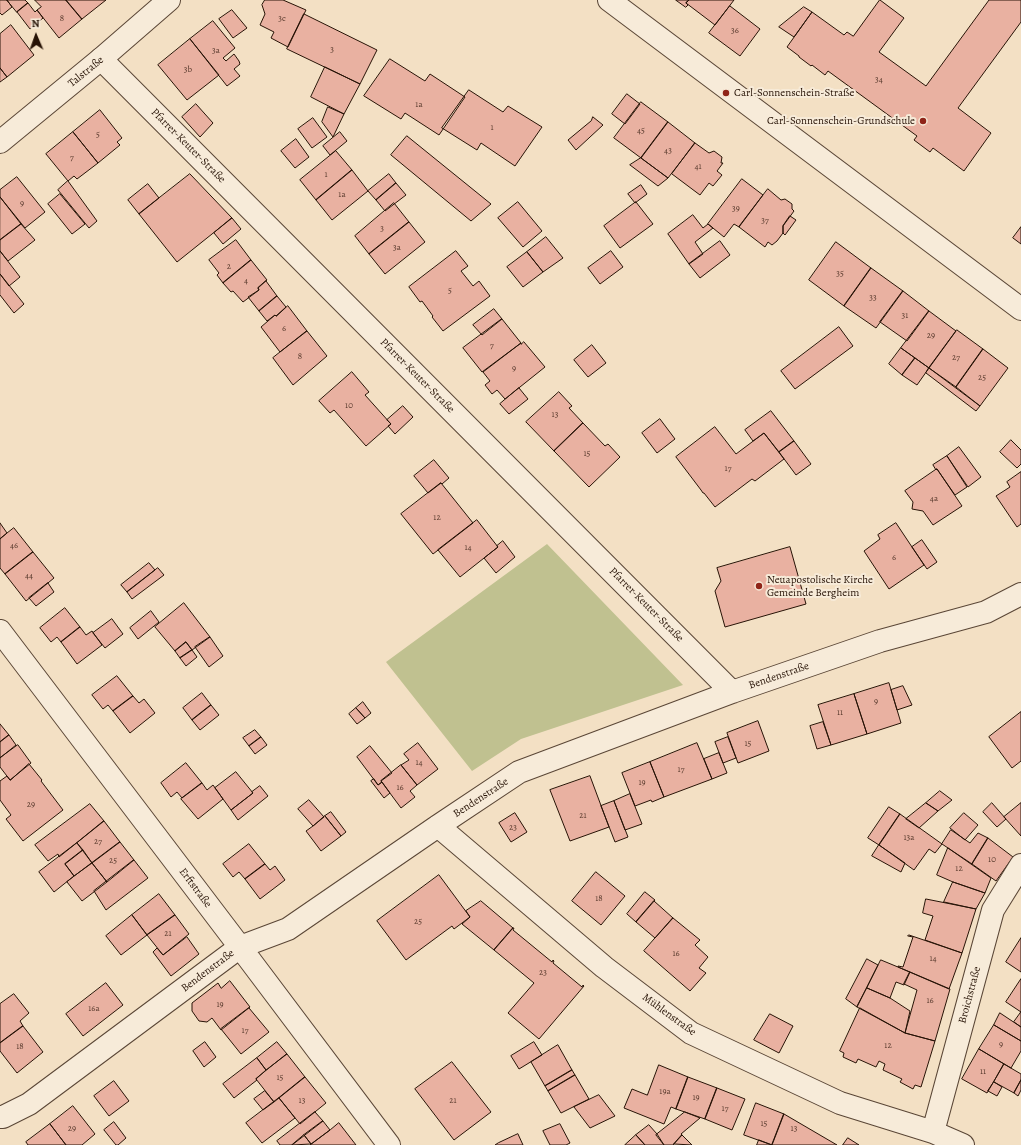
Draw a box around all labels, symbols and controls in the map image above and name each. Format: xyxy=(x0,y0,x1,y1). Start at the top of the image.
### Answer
house number: 8 xyxy=(60,14,64,24)
house number: 3c xyxy=(278,14,286,24)
north arrow xyxy=(16,16,56,56)
text: N xyxy=(31,16,40,31)
house number: 36 xyxy=(731,26,739,36)
house number: 3 xyxy=(330,45,334,55)
house number: 3a xyxy=(212,46,220,56)
street label: Talstraße xyxy=(66,54,106,90)
house number: 3b xyxy=(184,65,192,75)
house number: 34 xyxy=(875,75,883,85)
place label: Carl-Sonnenschein-Straße xyxy=(734,86,855,100)
marker: Carl-Sonnenschein-Straße xyxy=(721,88,731,98)
house number: 1a xyxy=(415,100,423,110)
street label: Pfarrer-Keuter-Straße xyxy=(148,106,228,186)
place label: Carl-Sonnenschein-Grundschule xyxy=(767,114,915,128)
marker: Carl-Sonnenschein-Grundschule xyxy=(918,116,928,126)
house number: 1 xyxy=(490,123,494,133)
house number: 45 xyxy=(637,126,645,136)
house number: 5 xyxy=(96,130,100,140)
house number: 43 xyxy=(664,146,672,156)
house number: 7 xyxy=(70,153,74,163)
house number: 41 xyxy=(694,162,702,172)
house number: 1 xyxy=(324,170,328,180)
house number: 1a xyxy=(338,190,346,200)
house number: 9 xyxy=(20,199,24,209)
house number: 39 xyxy=(732,204,740,214)
house number: 37 xyxy=(761,216,769,226)
house number: 3 xyxy=(380,224,384,234)
house number: 3a xyxy=(393,243,401,253)
house number: 2 xyxy=(227,262,231,272)
house number: 35 xyxy=(836,269,844,279)
house number: 4 xyxy=(244,276,248,286)
house number: 5 xyxy=(448,286,452,296)
house number: 33 xyxy=(869,293,877,303)
house number: 31 xyxy=(902,311,908,321)
house number: 6 xyxy=(282,324,286,334)
house number: 29 xyxy=(927,331,935,341)
street label: Pfarrer-Keuter-Straße xyxy=(377,336,457,416)
house number: 7 xyxy=(490,341,494,351)
house number: 8 xyxy=(298,352,302,362)
house number: 27 xyxy=(952,353,960,363)
house number: 9 xyxy=(512,364,516,374)
house number: 25 xyxy=(978,373,986,383)
house number: 10 xyxy=(345,401,353,411)
house number: 13 xyxy=(552,410,558,420)
house number: 15 xyxy=(584,449,590,459)
house number: 17 xyxy=(725,464,731,474)
house number: 4a xyxy=(930,494,938,504)
house number: 12 xyxy=(433,513,441,523)
house number: 46 xyxy=(10,541,18,551)
house number: 14 xyxy=(464,543,472,553)
house number: 6 xyxy=(892,553,896,563)
street label: Pfarrer-Keuter-Straße xyxy=(606,565,686,645)
house number: 44 xyxy=(25,571,33,581)
place label: Neuapostolische Kirche Gemeinde Bergheim xyxy=(767,573,873,599)
marker: Neuapostolische Kirche Gemeinde Bergheim xyxy=(754,581,764,591)
street label: Bendenstraße xyxy=(747,660,811,692)
house number: 9 xyxy=(874,697,878,707)
house number: 11 xyxy=(837,708,843,718)
house number: 15 xyxy=(745,739,751,749)
house number: 14 xyxy=(415,758,423,768)
house number: 17 xyxy=(678,765,684,775)
street label: Bendenstraße xyxy=(451,775,511,821)
house number: 19 xyxy=(638,778,646,788)
house number: 16 xyxy=(396,783,404,793)
house number: 29 xyxy=(27,800,35,810)
house number: 21 xyxy=(579,811,587,821)
house number: 23 xyxy=(509,823,517,833)
house number: 13a xyxy=(903,833,915,843)
house number: 27 xyxy=(94,837,102,847)
house number: 10 xyxy=(988,855,996,865)
house number: 25 xyxy=(109,856,117,866)
house number: 12 xyxy=(955,864,963,874)
street label: Erftstraße xyxy=(176,866,214,910)
house number: 18 xyxy=(595,894,603,904)
house number: 25 xyxy=(414,917,422,927)
house number: 21 xyxy=(164,929,172,939)
street label: Bendenstraße xyxy=(179,947,237,995)
house number: 16 xyxy=(672,949,680,959)
house number: 14 xyxy=(929,954,937,964)
street label: Broichstraße xyxy=(956,965,984,1025)
house number: 23 xyxy=(539,968,547,978)
street label: Mühlenstraße xyxy=(640,991,698,1039)
house number: 16 xyxy=(926,996,934,1006)
house number: 19 xyxy=(216,1000,224,1010)
house number: 16a xyxy=(88,1004,100,1014)
house number: 17 xyxy=(242,1026,248,1036)
house number: 9 xyxy=(999,1040,1003,1050)
house number: 12 xyxy=(884,1041,892,1051)
house number: 18 xyxy=(16,1042,24,1052)
house number: 11 xyxy=(980,1067,986,1077)
house number: 15 xyxy=(277,1073,283,1083)
house number: 19a xyxy=(659,1087,671,1097)
house number: 19 xyxy=(692,1093,700,1103)
house number: 13 xyxy=(299,1096,305,1106)
house number: 21 xyxy=(449,1096,457,1106)
house number: 17 xyxy=(722,1104,728,1114)
house number: 15 xyxy=(761,1119,767,1129)
house number: 29 xyxy=(68,1124,76,1134)
house number: 13 xyxy=(791,1124,797,1134)

